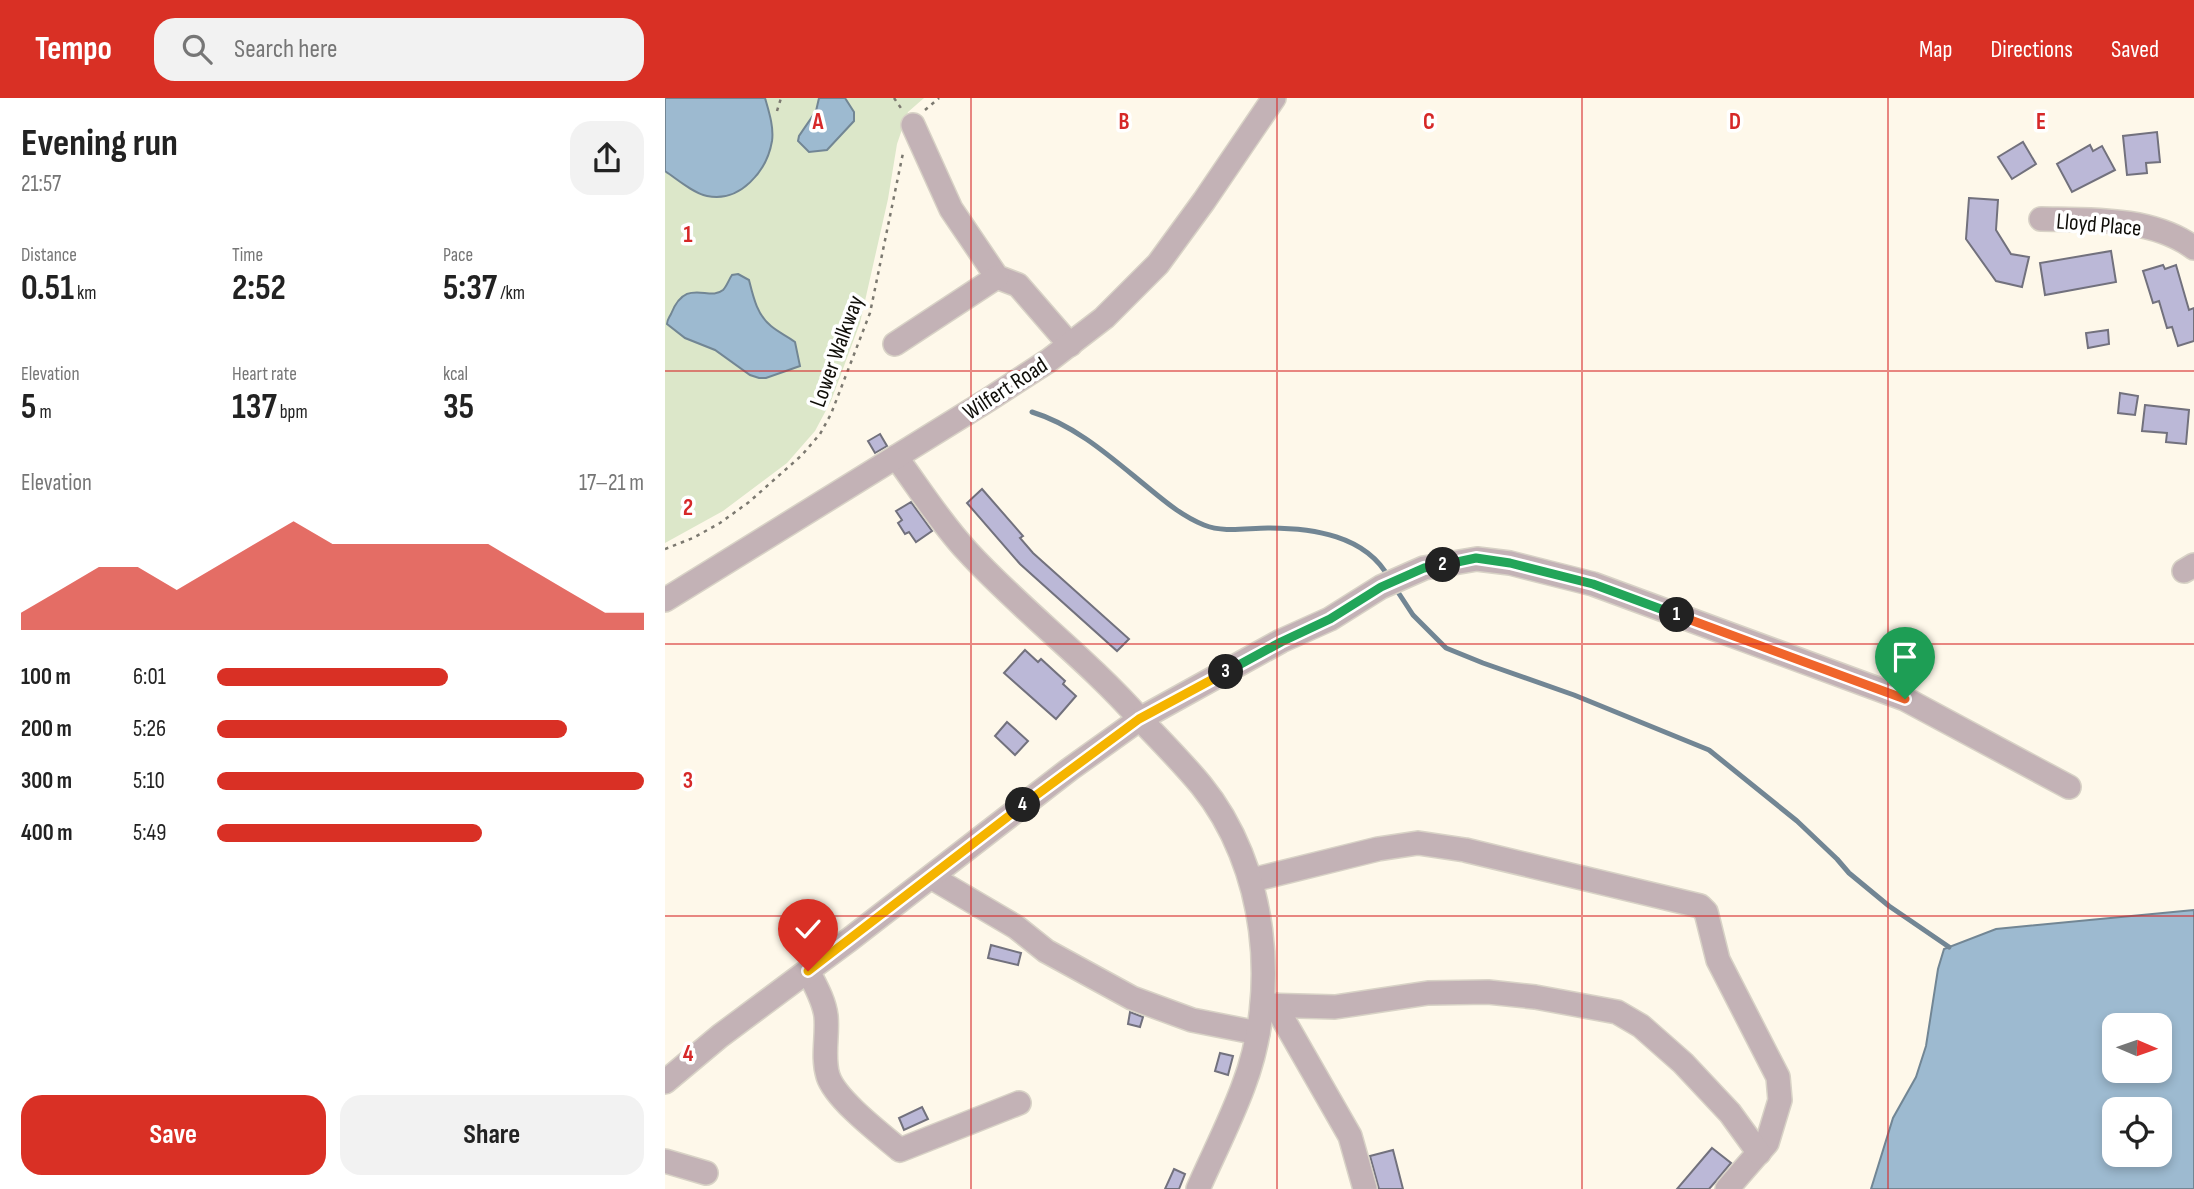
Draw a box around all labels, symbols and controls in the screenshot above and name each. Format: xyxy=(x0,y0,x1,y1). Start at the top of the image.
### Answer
search box xyxy=(154,18,644,81)
text: Tempo xyxy=(35,29,112,69)
icon: search xyxy=(178,30,216,68)
text: Search here xyxy=(234,34,337,65)
text: Map xyxy=(1919,35,1952,64)
text: Directions xyxy=(1990,35,2073,64)
text: Saved xyxy=(2111,35,2159,64)
text: A xyxy=(812,108,825,136)
text: B xyxy=(1119,108,1130,136)
text: C xyxy=(1423,108,1435,136)
text: D xyxy=(1729,108,1741,136)
text: E xyxy=(2036,108,2046,136)
text: Evening run xyxy=(21,121,178,166)
button: share xyxy=(570,121,644,195)
text: 21:57 xyxy=(21,170,61,198)
street label: Lloyd Place xyxy=(2055,207,2143,243)
text: 1 xyxy=(683,221,693,249)
text: Distance xyxy=(21,244,77,267)
text: Time xyxy=(232,244,263,267)
text: Pace xyxy=(443,244,473,267)
text: 0.51 xyxy=(21,267,74,310)
text: 2:52 xyxy=(232,267,286,310)
text: 5:37 xyxy=(443,267,497,310)
text: km xyxy=(74,282,96,305)
text: /km xyxy=(497,282,525,305)
street label: Lower Walkway xyxy=(804,292,870,411)
street label: Wilfert Road xyxy=(958,351,1053,426)
text: Elevation xyxy=(21,363,80,386)
text: Heart rate xyxy=(232,363,297,386)
text: kcal xyxy=(443,363,468,386)
text: 5 xyxy=(21,386,36,429)
text: 137 xyxy=(232,386,277,429)
text: 35 xyxy=(443,386,474,429)
text: m xyxy=(36,401,52,424)
text: bpm xyxy=(277,401,308,424)
text: Elevation xyxy=(21,469,92,497)
text: 17–21 m xyxy=(579,469,644,497)
text: 2 xyxy=(683,494,693,522)
pin: 2 xyxy=(1425,547,1461,582)
text: 2 xyxy=(1438,553,1447,576)
pin: 1 xyxy=(1660,598,1695,632)
text: 1 xyxy=(1673,603,1680,626)
pin xyxy=(1875,627,1935,699)
icon: arrive xyxy=(1886,638,1924,676)
pin: 3 xyxy=(1209,654,1243,690)
text: 3 xyxy=(1221,660,1230,683)
text: 100 m xyxy=(21,663,71,691)
text: 6:01 xyxy=(133,663,166,691)
text: 200 m xyxy=(21,715,72,743)
text: 5:26 xyxy=(133,715,166,743)
text: 300 m xyxy=(21,767,72,795)
text: 5:10 xyxy=(133,767,165,795)
text: 3 xyxy=(683,767,693,795)
pin: 4 xyxy=(1005,788,1041,822)
text: 4 xyxy=(1018,793,1027,816)
text: 400 m xyxy=(21,819,72,847)
text: 5:49 xyxy=(133,819,166,847)
pin xyxy=(778,899,838,971)
icon: check xyxy=(789,910,827,948)
north arrow xyxy=(2102,1013,2172,1083)
map controls xyxy=(2102,1013,2172,1167)
text: 4 xyxy=(683,1040,694,1068)
button: Save xyxy=(21,1095,326,1175)
button: Share xyxy=(340,1095,644,1175)
button: locate xyxy=(2102,1097,2172,1167)

